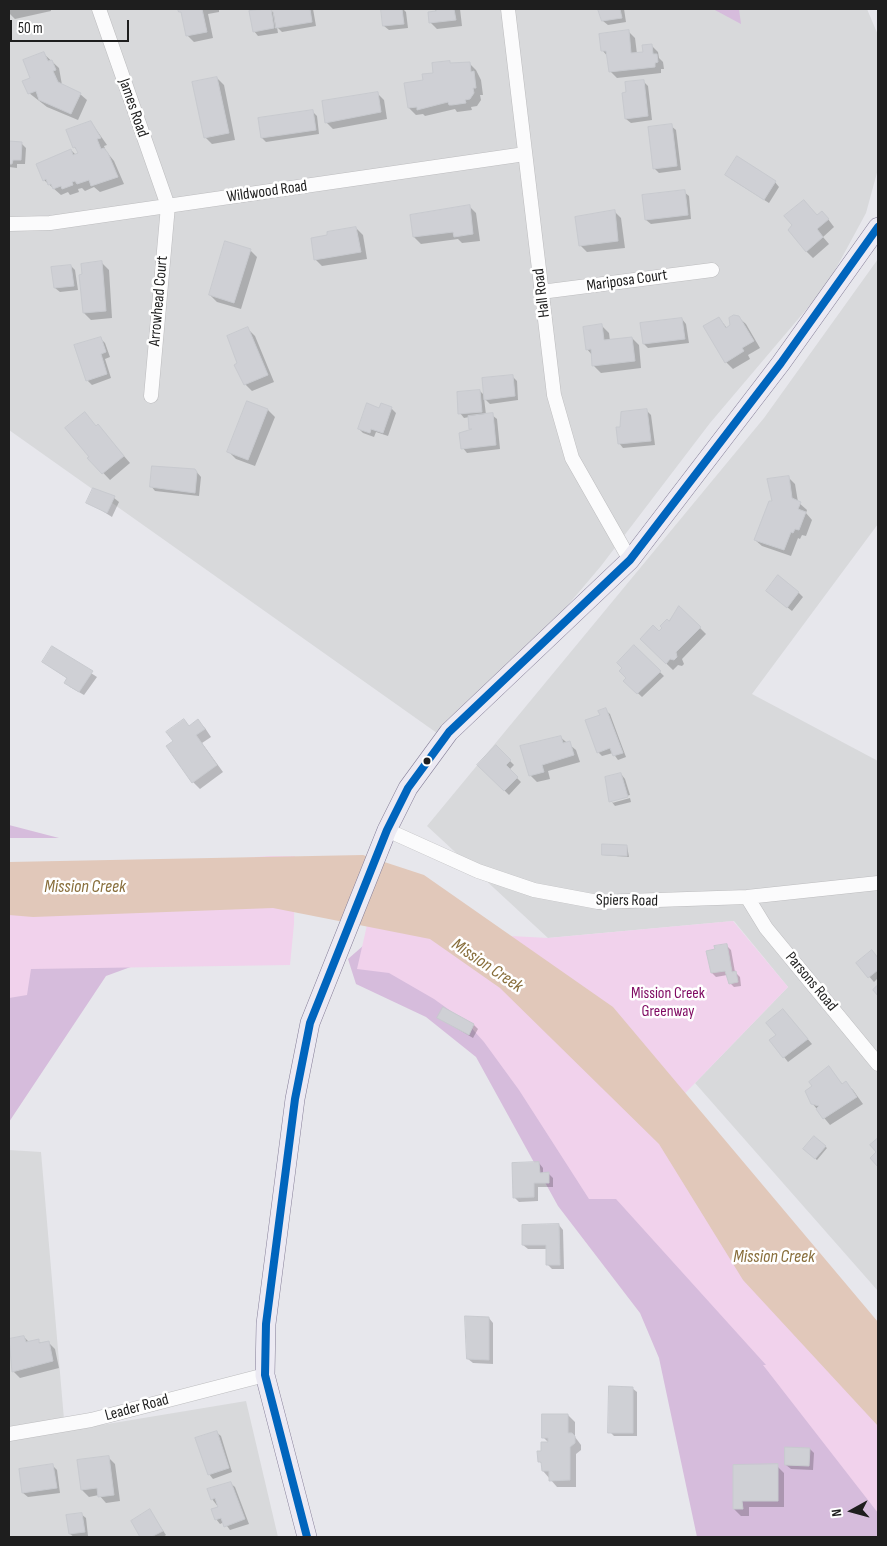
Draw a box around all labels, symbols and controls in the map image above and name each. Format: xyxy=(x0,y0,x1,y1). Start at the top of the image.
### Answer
scale bar xyxy=(12,10,131,42)
text: 50 m xyxy=(18,19,43,38)
street label: James Road xyxy=(114,76,152,140)
street label: Wildwood Road xyxy=(226,177,308,207)
street label: Arrowhead Court xyxy=(145,255,173,347)
street label: Mariposa Court xyxy=(585,266,669,296)
street label: Hall Road xyxy=(529,267,555,319)
unlabelled marker xyxy=(422,756,432,766)
water label: Mission Creek xyxy=(44,876,126,898)
street label: Spiers Road xyxy=(596,891,658,911)
water label: Mission Creek xyxy=(447,934,527,998)
street label: Parsons Road xyxy=(781,949,841,1015)
park label: Mission Creek Greenway xyxy=(631,984,705,1022)
water label: Mission Creek xyxy=(733,1246,815,1268)
street label: Leader Road xyxy=(103,1390,171,1426)
north arrow xyxy=(827,1486,877,1536)
text: N xyxy=(828,1508,846,1518)

